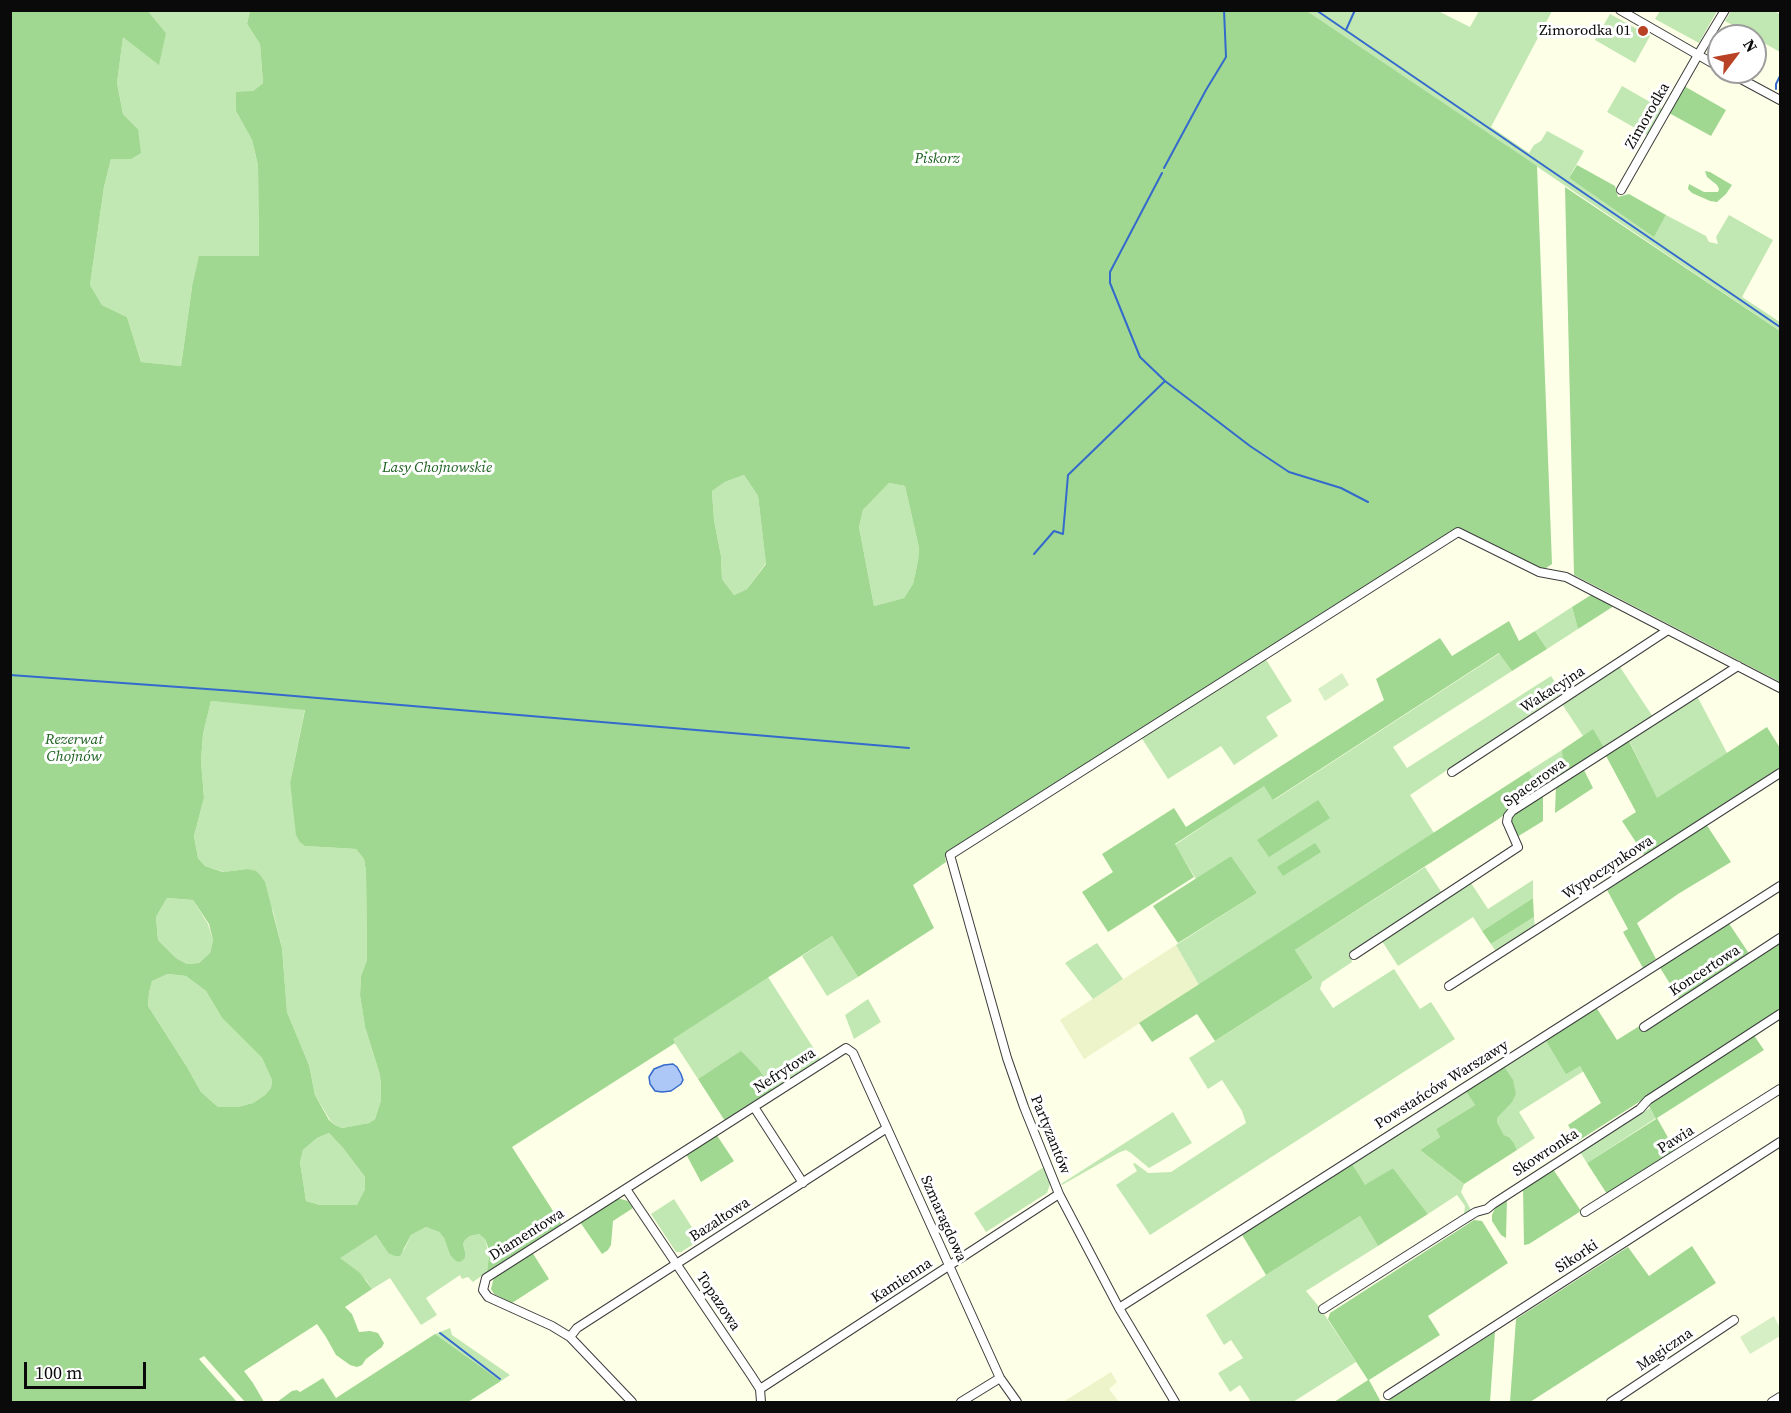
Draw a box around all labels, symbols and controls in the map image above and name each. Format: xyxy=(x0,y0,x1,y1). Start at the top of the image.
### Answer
place label: Zimorodka 01 xyxy=(1539,22,1631,40)
marker: Zimorodka 01 xyxy=(1636,24,1650,38)
north arrow xyxy=(1707,24,1767,84)
text: N xyxy=(1738,35,1763,56)
street label: Zimorodka xyxy=(1622,80,1674,152)
park label: Piskorz xyxy=(914,150,960,168)
park label: Lasy Chojnowskie xyxy=(382,459,492,477)
street label: Wakacyjna xyxy=(1518,663,1588,717)
park label: Rezerwat Chojnów xyxy=(45,731,103,766)
street label: Spacerowa xyxy=(1500,755,1570,811)
street label: Wypoczynkowa xyxy=(1559,832,1657,904)
street label: Koncertowa xyxy=(1666,942,1744,1000)
street label: Powstańców Warszawy xyxy=(1372,1037,1512,1133)
street label: Nefrytowa xyxy=(751,1044,819,1098)
street label: Partyzantów xyxy=(1026,1093,1074,1177)
street label: Pawia xyxy=(1654,1122,1698,1158)
street label: Skowronka xyxy=(1510,1125,1582,1181)
street label: Szmaragdowa xyxy=(916,1173,970,1265)
street label: Bazaltowa xyxy=(687,1194,753,1246)
street label: Diamentowa xyxy=(486,1205,568,1265)
street label: Sikorki xyxy=(1552,1237,1602,1277)
street label: Kamienna xyxy=(868,1255,936,1307)
street label: Topazowa xyxy=(692,1269,744,1335)
street label: Magiczna xyxy=(1634,1325,1696,1375)
scale bar xyxy=(27,1350,148,1388)
text: 100 m xyxy=(35,1360,82,1385)

